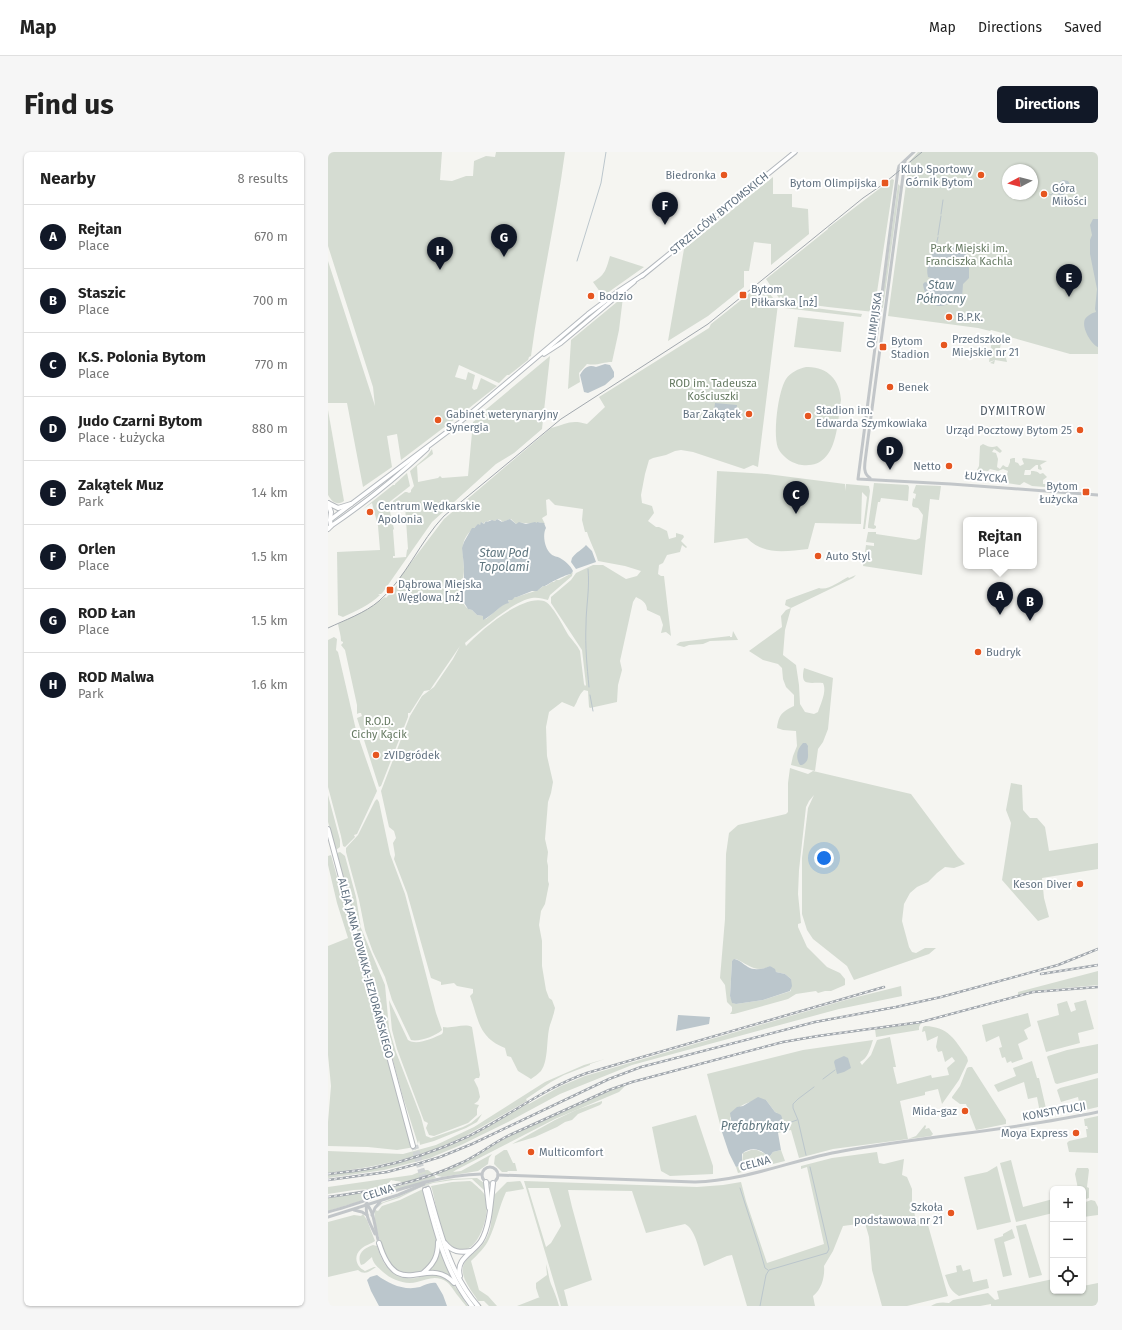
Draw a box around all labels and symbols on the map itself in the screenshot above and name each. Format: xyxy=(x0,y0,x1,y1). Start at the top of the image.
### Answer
place label: Klub Sportowy Górnik Bytom xyxy=(901,163,974,189)
north arrow xyxy=(1002,164,1038,200)
place label: Biedronka xyxy=(665,169,716,182)
street label: STRZELCÓW BYTOMSKICH xyxy=(667,169,771,257)
marker: Biedronka xyxy=(719,170,729,180)
marker: Klub Sportowy Górnik Bytom xyxy=(976,170,986,180)
place label: Bytom Olimpijska xyxy=(790,177,877,190)
marker: Bytom Olimpijska xyxy=(880,178,890,188)
place label: Góra Miłości xyxy=(1052,182,1087,208)
marker: Góra Miłości xyxy=(1039,189,1049,199)
pin: F xyxy=(652,192,678,225)
pin: G xyxy=(491,224,517,257)
pin: H xyxy=(427,237,453,270)
park label: Park Miejski im. Franciszka Kachla xyxy=(925,242,1013,268)
pin: E xyxy=(1056,264,1082,297)
water label: Staw Północny xyxy=(916,278,967,306)
place label: Bytom Piłkarska [nż] xyxy=(751,283,817,309)
place label: Bodzio xyxy=(599,290,633,303)
marker: Bytom Piłkarska [nż] xyxy=(738,290,748,300)
street label: OLIMPIJSKA xyxy=(864,290,885,349)
marker: Bodzio xyxy=(586,291,596,301)
place label: B.P.K. xyxy=(957,311,984,324)
marker: B.P.K. xyxy=(944,312,954,322)
place label: Przedszkole Miejskie nr 21 xyxy=(952,333,1019,359)
place label: Bytom Stadion xyxy=(891,335,929,361)
marker: Przedszkole Miejskie nr 21 xyxy=(939,340,949,350)
marker: Bytom Stadion xyxy=(878,342,888,352)
park label: ROD im. Tadeusza Kościuszki xyxy=(669,377,757,403)
place label: Benek xyxy=(898,381,929,394)
marker: Benek xyxy=(885,382,895,392)
place label: Stadion im. Edwarda Szymkowiaka xyxy=(816,404,927,430)
district label: DYMITROW xyxy=(980,404,1046,418)
place label: Gabinet weterynaryjny Synergia xyxy=(446,408,559,434)
place label: Bar Zakątek xyxy=(683,408,741,421)
marker: Bar Zakątek xyxy=(744,409,754,419)
marker: Stadion im. Edwarda Szymkowiaka xyxy=(803,411,813,421)
marker: Gabinet weterynaryjny Synergia xyxy=(433,415,443,425)
place label: Urząd Pocztowy Bytom 25 xyxy=(946,424,1072,437)
marker: Urząd Pocztowy Bytom 25 xyxy=(1075,425,1085,435)
pin: D xyxy=(877,437,903,470)
place label: Netto xyxy=(913,460,941,473)
marker: Netto xyxy=(944,461,954,471)
street label: ŁUŻYCKA xyxy=(964,468,1009,486)
place label: Bytom Łużycka xyxy=(1039,480,1078,506)
pin: C xyxy=(783,481,809,514)
marker: Bytom Łużycka xyxy=(1081,487,1091,497)
place label: Centrum Wędkarskie Apolonia xyxy=(378,500,480,526)
marker: Centrum Wędkarskie Apolonia xyxy=(365,507,375,517)
water label: Staw Pod Topolami xyxy=(478,546,530,574)
place label: Auto Styl xyxy=(826,550,870,563)
marker: Auto Styl xyxy=(813,551,823,561)
place label: Dąbrowa Miejska Węglowa [nż] xyxy=(398,578,482,604)
pin: A xyxy=(987,582,1013,615)
marker: Dąbrowa Miejska Węglowa [nż] xyxy=(385,585,395,595)
pin: B xyxy=(1017,588,1043,621)
place label: Budryk xyxy=(986,646,1021,659)
marker: Budryk xyxy=(973,647,983,657)
park label: R.O.D. Cichy Kącik xyxy=(351,715,407,741)
place label: zVIDgródek xyxy=(384,749,440,762)
marker: zVIDgródek xyxy=(371,750,381,760)
your location xyxy=(814,848,834,868)
street label: ALEJA JANA NOWAKA-JEZIORAŃSKIEGO xyxy=(335,876,397,1060)
place label: Keson Diver xyxy=(1013,878,1073,891)
marker: Keson Diver xyxy=(1075,879,1085,889)
street label: KONSTYTUCJI xyxy=(1021,1099,1087,1124)
place label: Mida-gaz xyxy=(912,1105,957,1118)
marker: Mida-gaz xyxy=(960,1106,970,1116)
water label: Prefabrykaty xyxy=(721,1119,790,1133)
place label: Moya Express xyxy=(1001,1127,1068,1140)
marker: Moya Express xyxy=(1071,1128,1081,1138)
place label: Multicomfort xyxy=(539,1146,603,1159)
marker: Multicomfort xyxy=(526,1147,536,1157)
street label: CELNA xyxy=(738,1153,773,1174)
street label: CELNA xyxy=(361,1181,396,1204)
place label: Szkoła podstawowa nr 21 xyxy=(854,1201,943,1227)
marker: Szkoła podstawowa nr 21 xyxy=(946,1208,956,1218)

